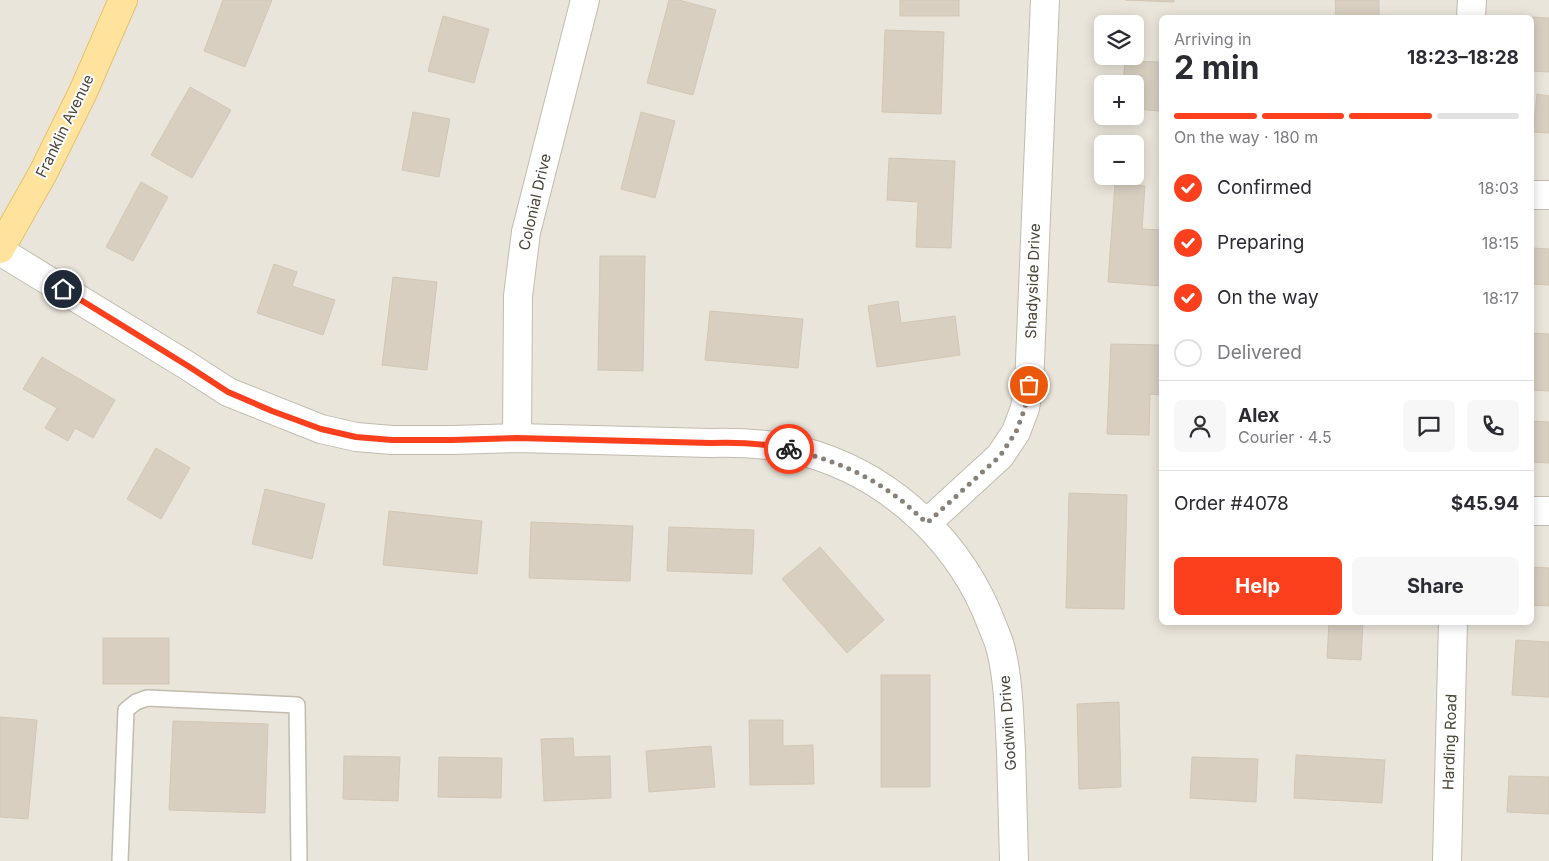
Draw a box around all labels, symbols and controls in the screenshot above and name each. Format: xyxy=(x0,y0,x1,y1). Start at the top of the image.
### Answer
map controls xyxy=(1094,15,1144,185)
button: layers xyxy=(1094,15,1144,65)
text: Arriving in xyxy=(1174,29,1251,49)
text: 18:23–18:28 xyxy=(1407,46,1519,69)
text: 2 min xyxy=(1174,48,1260,87)
street label: Franklin Avenue xyxy=(31,71,98,181)
button: + xyxy=(1094,75,1144,125)
text: On the way · 180 m xyxy=(1174,127,1318,147)
button: − xyxy=(1094,135,1144,185)
street label: Colonial Drive xyxy=(514,152,555,252)
icon: check xyxy=(1174,174,1202,202)
text: Confirmed xyxy=(1217,176,1312,199)
text: 18:03 xyxy=(1478,178,1519,198)
street label: Shadyside Drive xyxy=(1021,223,1044,339)
icon: check xyxy=(1174,229,1202,257)
text: Preparing xyxy=(1217,231,1304,254)
text: 18:15 xyxy=(1482,233,1519,253)
pin xyxy=(42,268,84,310)
icon: home xyxy=(49,275,77,303)
icon: check xyxy=(1174,284,1202,312)
text: On the way xyxy=(1217,286,1319,309)
text: 18:17 xyxy=(1482,288,1519,308)
text: Delivered xyxy=(1217,341,1302,364)
pin xyxy=(1008,364,1050,406)
icon: bag xyxy=(1015,371,1043,399)
button: person xyxy=(1174,400,1226,452)
button: chat xyxy=(1403,400,1455,452)
button: phone xyxy=(1467,400,1519,452)
text: Alex xyxy=(1238,404,1279,427)
courier xyxy=(764,424,814,474)
text: Courier · 4.5 xyxy=(1238,427,1332,447)
icon: bike xyxy=(775,435,803,463)
text: Order #4078 xyxy=(1174,492,1289,515)
text: $45.94 xyxy=(1451,492,1519,515)
button: Help xyxy=(1174,557,1342,615)
button: Share xyxy=(1352,557,1519,615)
street label: Godwin Drive xyxy=(995,675,1020,771)
street label: Harding Road xyxy=(1438,694,1461,790)

